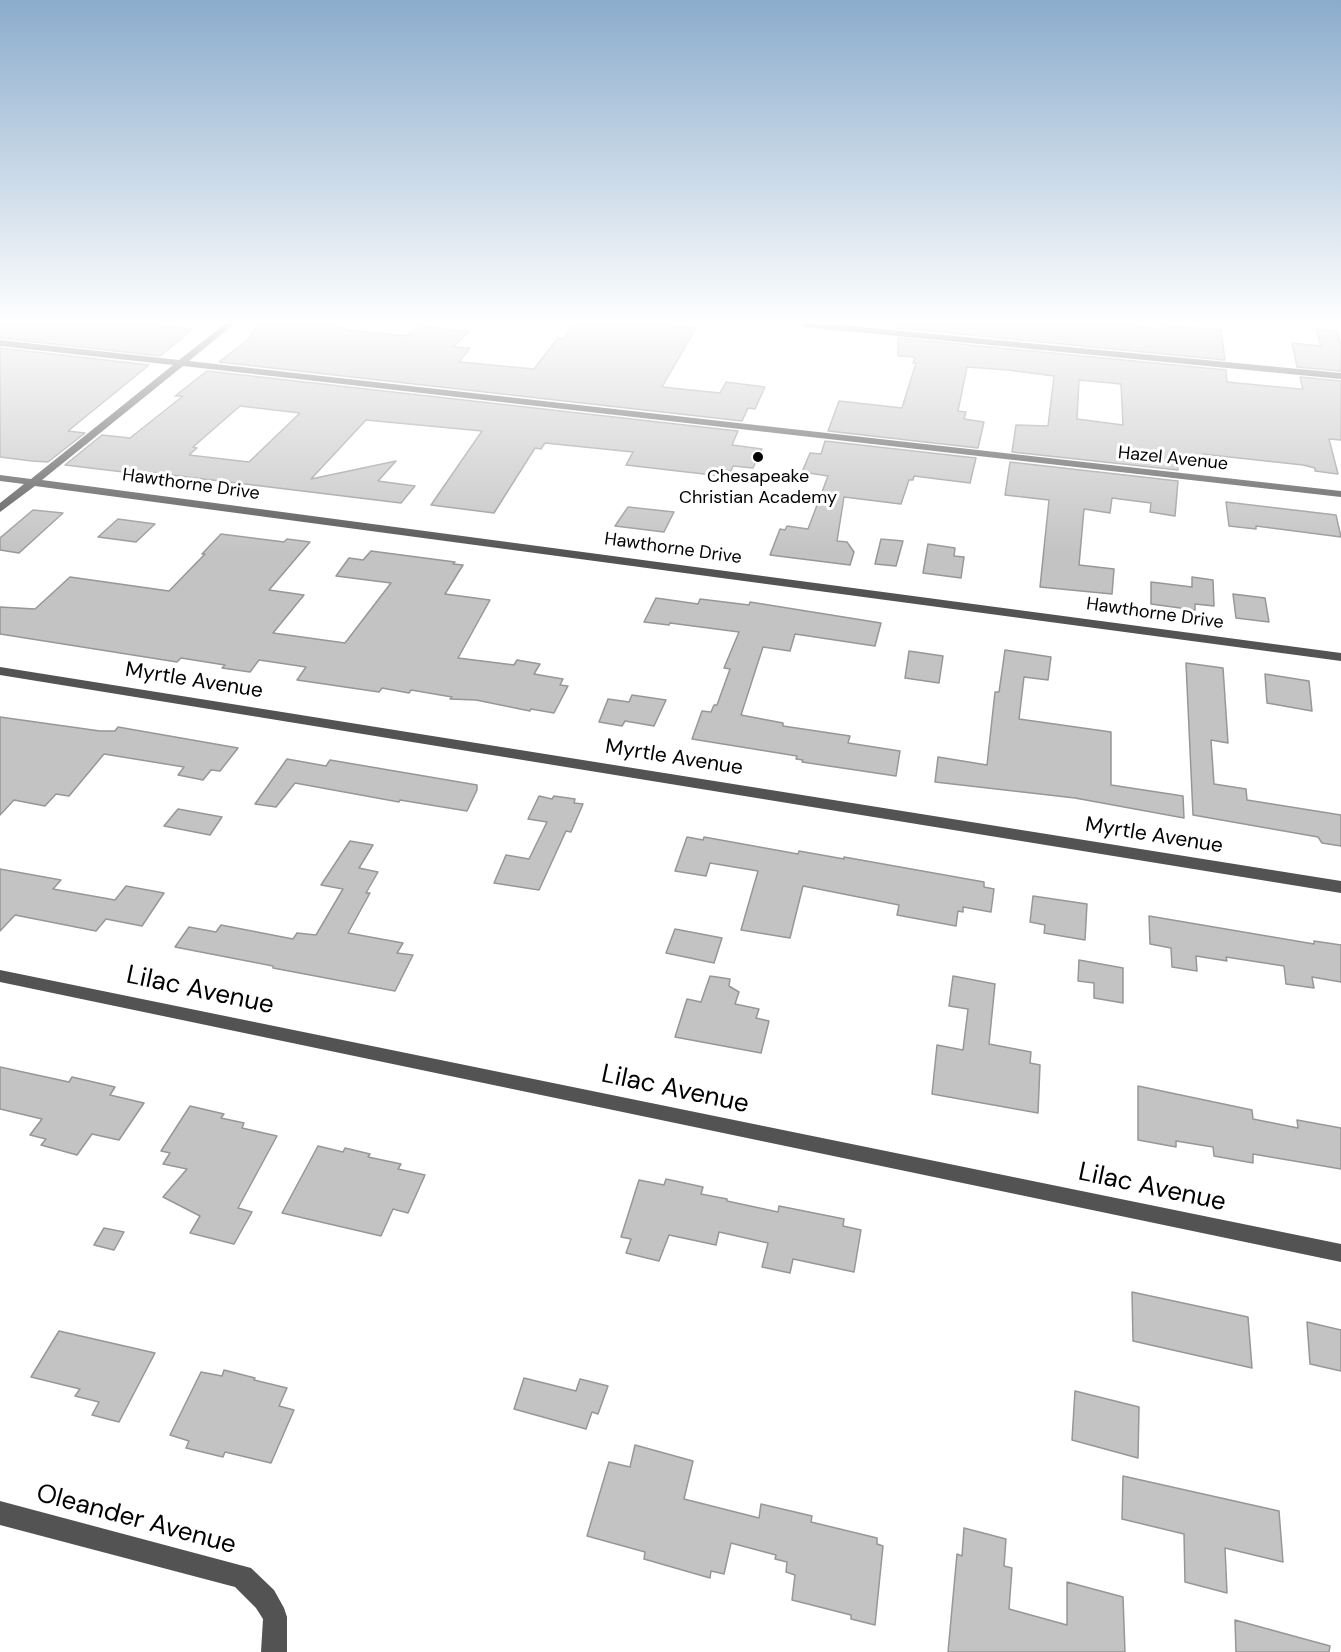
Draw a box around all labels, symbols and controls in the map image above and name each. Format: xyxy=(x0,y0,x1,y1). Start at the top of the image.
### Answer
street label: Hazel Avenue xyxy=(1117,442,1229,476)
marker: Chesapeake Christian Academy xyxy=(751,450,765,464)
street label: Hawthorne Drive xyxy=(121,465,261,505)
place label: Chesapeake Christian Academy xyxy=(679,466,837,508)
street label: Hawthorne Drive xyxy=(603,529,743,569)
street label: Hawthorne Drive xyxy=(1085,594,1225,634)
street label: Myrtle Avenue xyxy=(123,658,265,704)
street label: Myrtle Avenue xyxy=(603,735,745,781)
street label: Myrtle Avenue xyxy=(1083,813,1225,859)
street label: Lilac Avenue xyxy=(123,960,277,1022)
street label: Lilac Avenue xyxy=(598,1059,752,1121)
street label: Lilac Avenue xyxy=(1075,1157,1229,1219)
street label: Oleander Avenue xyxy=(33,1478,239,1562)

